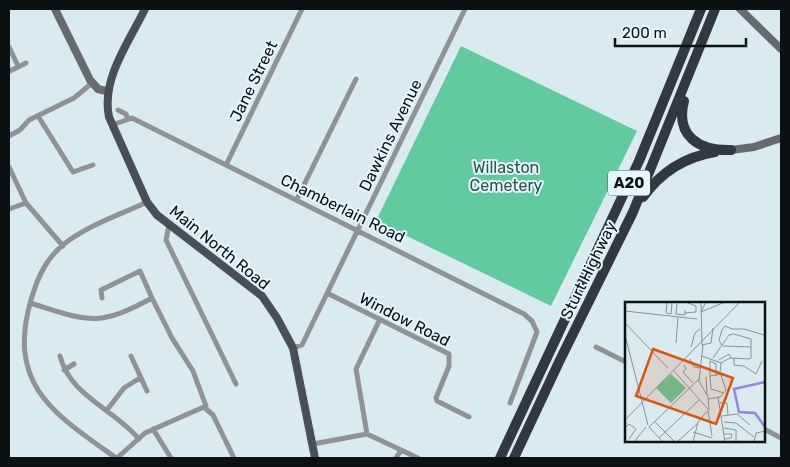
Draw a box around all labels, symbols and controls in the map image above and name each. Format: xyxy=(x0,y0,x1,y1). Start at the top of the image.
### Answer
scale bar xyxy=(615,15,746,47)
text: 200 m xyxy=(622,24,667,42)
street label: Jane Street xyxy=(226,38,281,125)
street label: Dawkins Avenue xyxy=(355,76,426,194)
park label: Willaston Cemetery xyxy=(470,158,543,195)
street label: Chamberlain Road xyxy=(277,170,408,247)
road number: A20 xyxy=(608,170,650,196)
street label: Main North Road xyxy=(166,201,274,294)
street label: Sturt Highway xyxy=(557,218,620,322)
street label: Window Road xyxy=(356,288,453,350)
inset map xyxy=(625,302,765,442)

